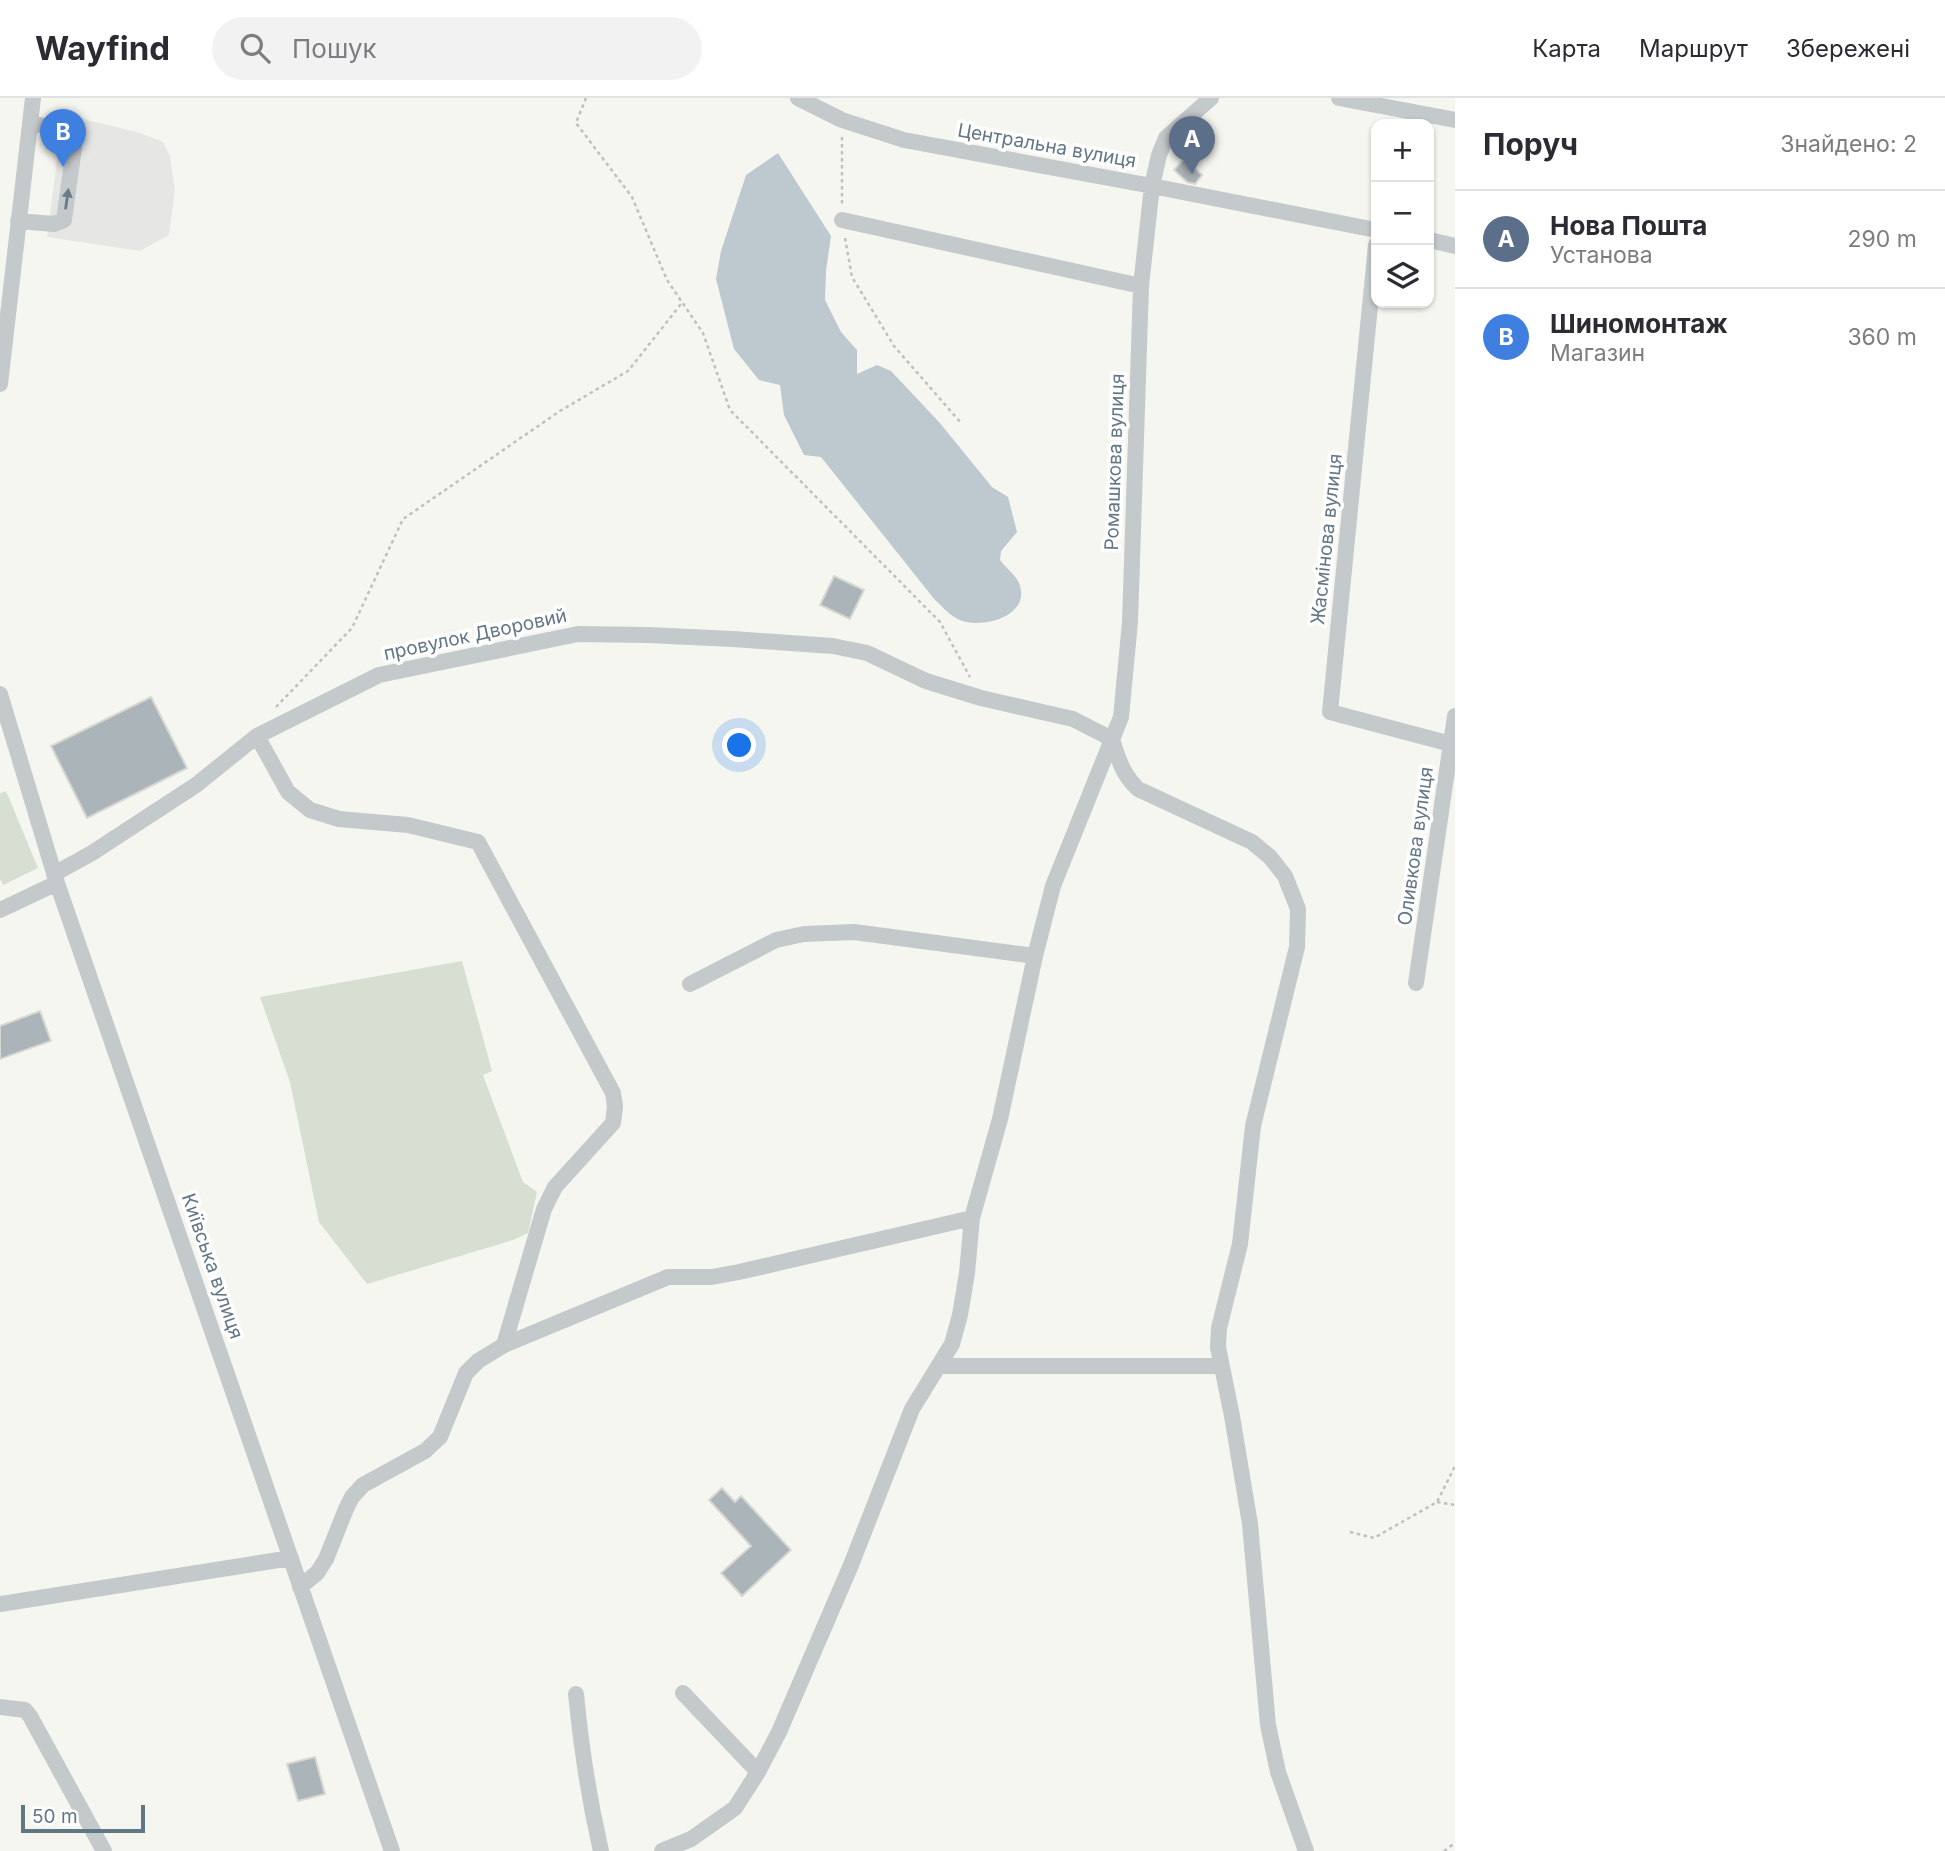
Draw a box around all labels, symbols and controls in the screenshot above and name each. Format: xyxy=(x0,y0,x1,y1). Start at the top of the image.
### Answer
search box xyxy=(212,17,702,80)
text: Wayfind xyxy=(35,28,170,68)
icon: search xyxy=(236,29,274,67)
text: Пошук xyxy=(292,33,377,64)
text: Карта xyxy=(1532,34,1601,63)
text: Маршрут xyxy=(1639,34,1748,63)
text: Збережені xyxy=(1786,34,1910,63)
pin: B xyxy=(40,109,86,167)
pin: A xyxy=(1169,116,1215,174)
street label: Центральна вулиця xyxy=(956,118,1138,173)
map controls xyxy=(1371,119,1434,308)
button: + xyxy=(1371,119,1434,182)
text: Поруч xyxy=(1483,126,1578,162)
text: Знайдено: 2 xyxy=(1780,130,1917,158)
button: − xyxy=(1371,182,1434,245)
one-way arrow xyxy=(62,188,73,210)
text: Нова Пошта xyxy=(1550,210,1707,241)
text: A xyxy=(1497,225,1515,253)
text: 290 m xyxy=(1848,225,1917,253)
text: Установа xyxy=(1550,241,1653,269)
button: layers xyxy=(1371,245,1434,308)
text: Шиномонтаж xyxy=(1550,308,1728,339)
text: B xyxy=(1498,323,1514,351)
text: 360 m xyxy=(1847,323,1917,351)
text: Магазин xyxy=(1550,339,1645,367)
street label: Ромашкова вулиця xyxy=(1100,373,1129,551)
street label: Жасмінова вулиця xyxy=(1306,452,1347,626)
street label: провулок Дворовий xyxy=(381,604,569,665)
your location xyxy=(722,728,756,762)
street label: Оливкова вулиця xyxy=(1393,765,1438,927)
street label: Київська вулиця xyxy=(177,1190,248,1342)
scale bar xyxy=(21,1802,145,1834)
text: 50 m xyxy=(32,1805,78,1828)

